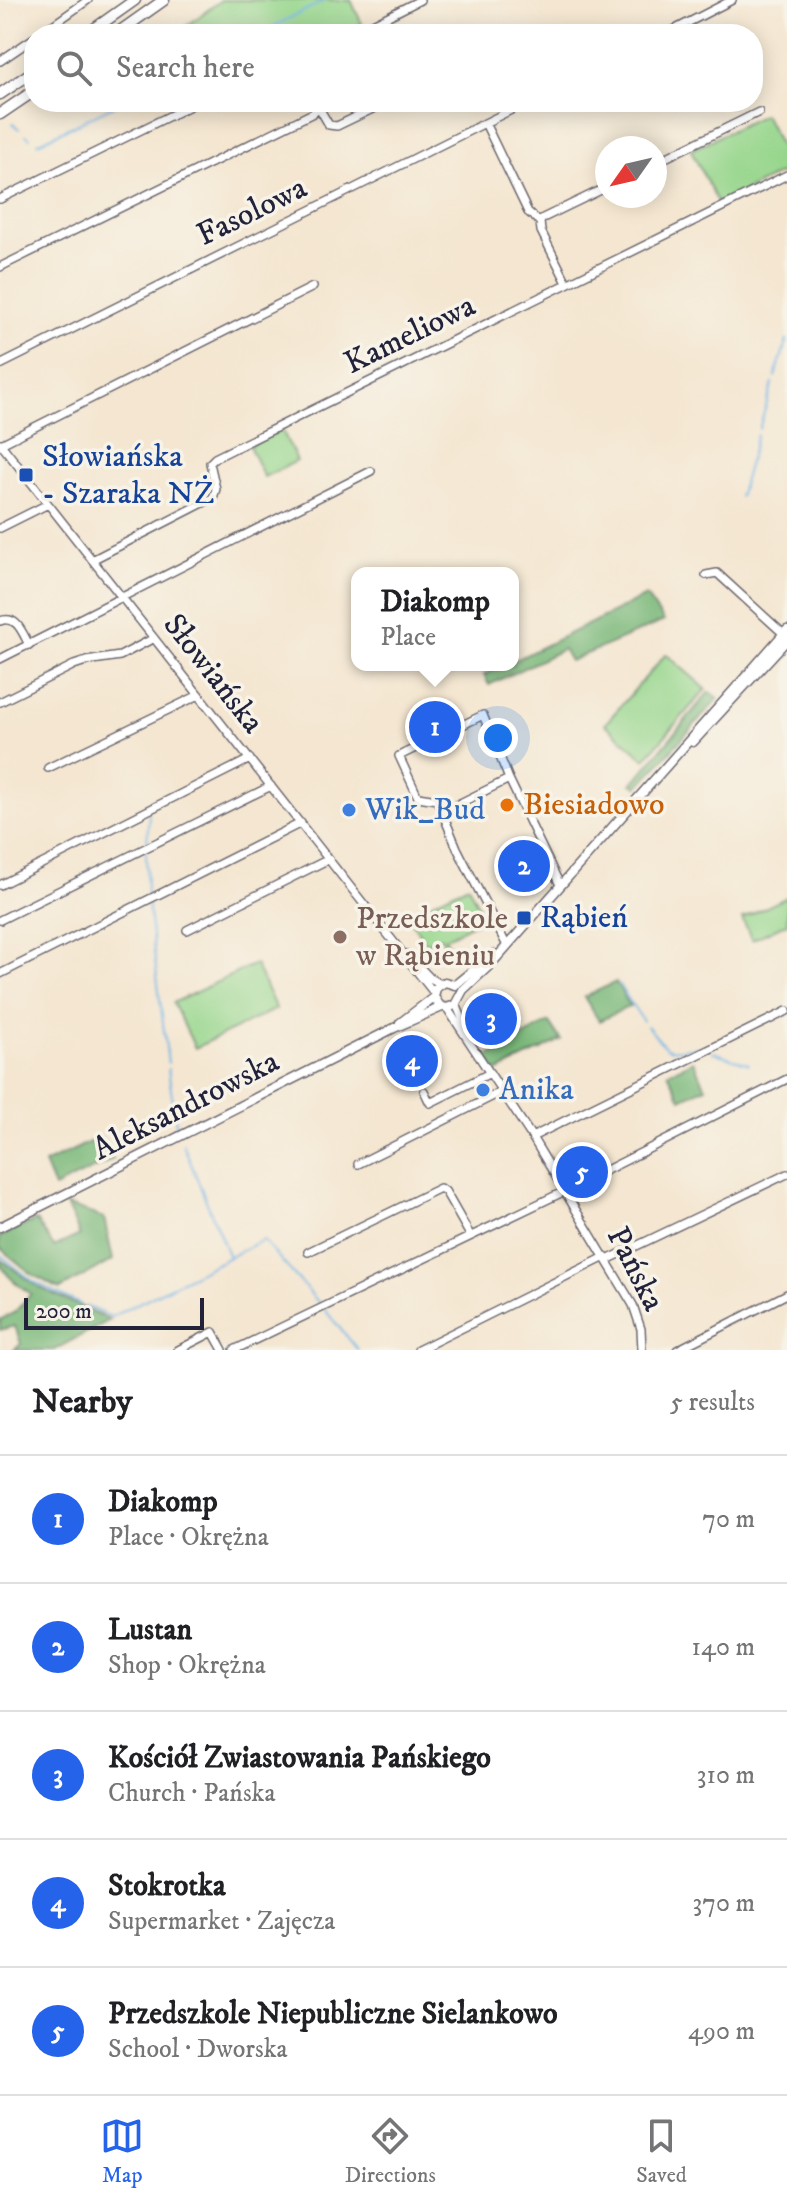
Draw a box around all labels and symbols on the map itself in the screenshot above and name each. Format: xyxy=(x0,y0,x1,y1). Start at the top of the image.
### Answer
north arrow xyxy=(595,136,667,208)
street label: Fasolowa xyxy=(190,168,314,256)
street label: Kameliowa xyxy=(338,286,482,384)
place label: Słowiańska - Szaraka NŻ xyxy=(42,437,215,514)
marker: Słowiańska - Szaraka NŻ xyxy=(17,466,35,484)
street label: Słowiańska xyxy=(154,606,272,742)
pin: 1 xyxy=(409,697,461,757)
your location xyxy=(478,718,518,758)
place label: Biesiadowo xyxy=(523,785,665,825)
place label: Wik_Bud xyxy=(364,790,485,830)
marker: Biesiadowo xyxy=(498,796,516,814)
marker: Wik_Bud xyxy=(340,801,358,819)
pin: 2 xyxy=(498,836,550,896)
place label: Rąbień xyxy=(540,898,628,938)
place label: Przedszkole w Rąbieniu xyxy=(355,899,508,976)
marker: Rąbień xyxy=(515,909,533,927)
marker: Przedszkole w Rąbieniu xyxy=(331,928,349,946)
pin: 3 xyxy=(465,989,517,1049)
pin: 4 xyxy=(386,1031,438,1091)
street label: Aleksandrowska xyxy=(86,1042,286,1170)
place label: Anika xyxy=(499,1070,574,1110)
marker: Anika xyxy=(474,1081,492,1099)
pin: 5 xyxy=(556,1142,608,1202)
street label: Pańska xyxy=(597,1220,673,1318)
scale bar xyxy=(24,1294,204,1330)

